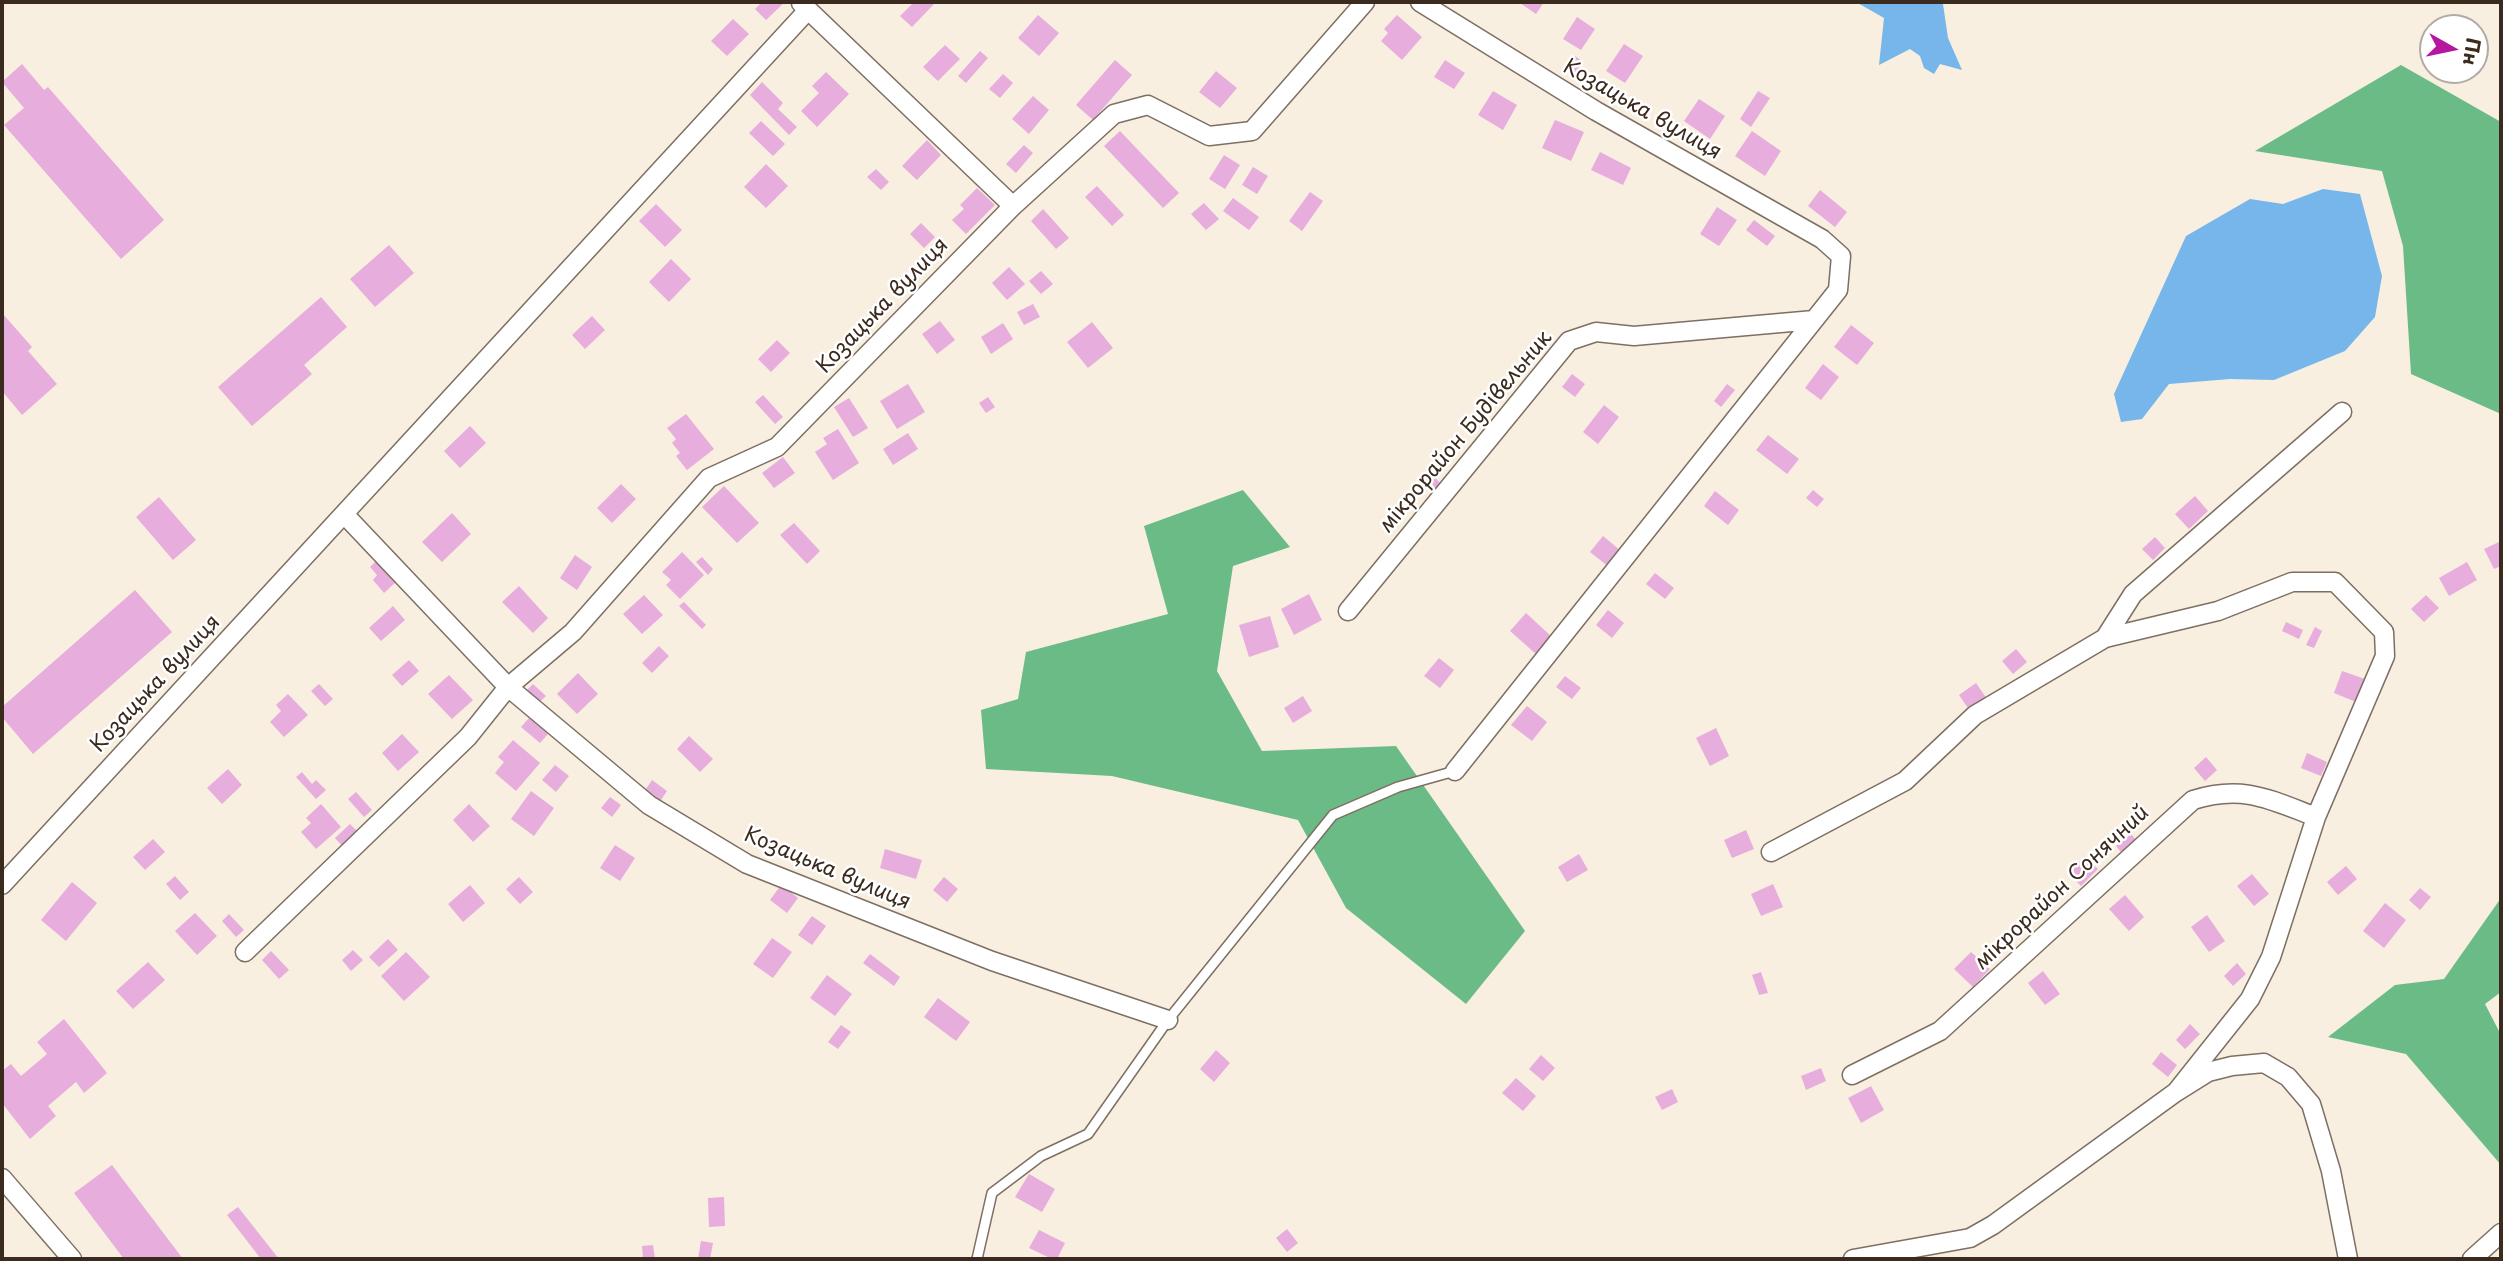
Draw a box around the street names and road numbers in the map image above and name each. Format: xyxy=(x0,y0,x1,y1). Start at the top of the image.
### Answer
street label: Козацька вулиця xyxy=(1558,54,1726,166)
street label: Козацька вулиця xyxy=(812,233,954,379)
street label: мікрорайон Будівельник xyxy=(1374,326,1558,538)
street label: Козацька вулиця xyxy=(86,610,226,758)
street label: мікрорайон Сонячний xyxy=(1970,801,2154,975)
street label: Козацька вулиця xyxy=(740,823,914,915)

